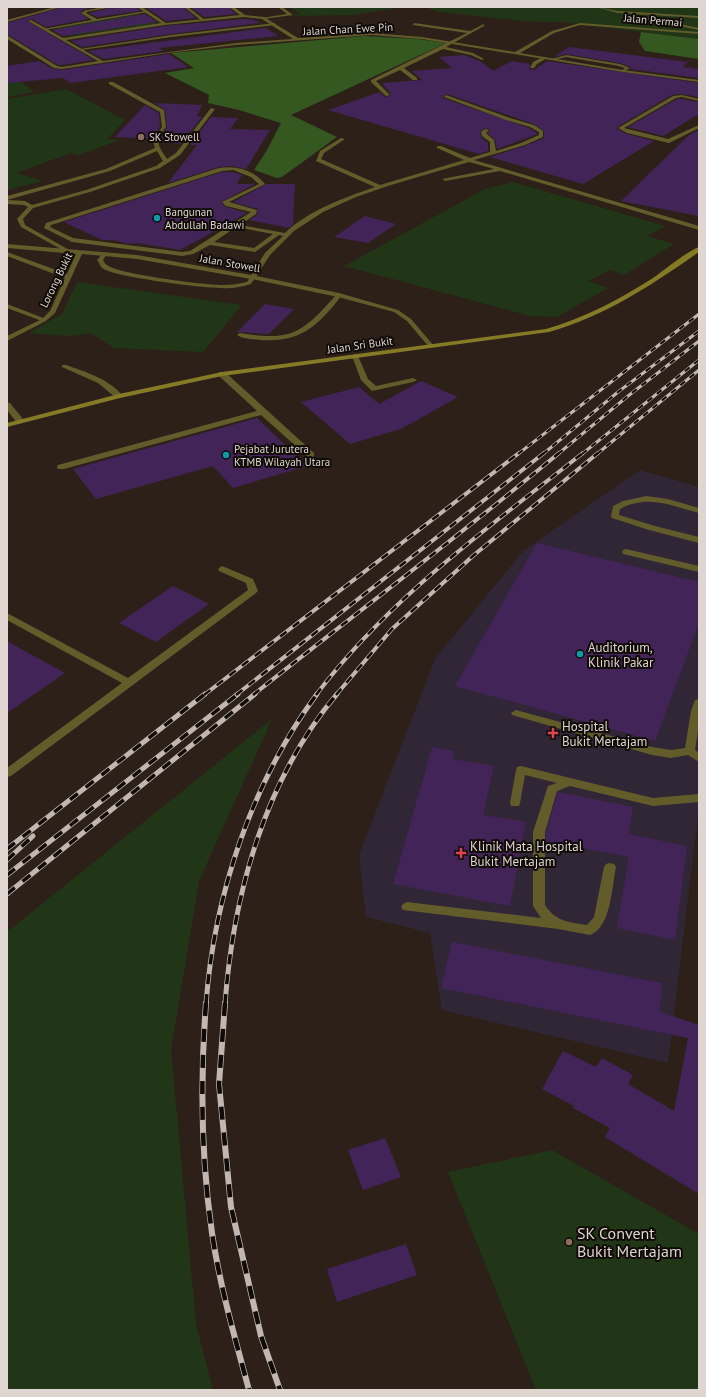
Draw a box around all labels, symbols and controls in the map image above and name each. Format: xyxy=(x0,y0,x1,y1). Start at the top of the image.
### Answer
street label: Jalan Permai xyxy=(622,10,683,30)
street label: Jalan Chan Ewe Pin xyxy=(301,20,394,38)
place label: SK Stowell xyxy=(149,130,200,144)
marker: SK Stowell xyxy=(136,132,146,142)
place label: Bangunan Abdullah Badawi xyxy=(165,205,244,232)
marker: Bangunan Abdullah Badawi xyxy=(152,213,162,223)
street label: Lorong Bukit xyxy=(37,250,76,310)
street label: Jalan Stowell xyxy=(198,251,262,275)
street label: Jalan Sri Bukit xyxy=(325,333,394,357)
place label: Pejabat Jurutera KTMB Wilayah Utara xyxy=(234,442,330,469)
marker: Pejabat Jurutera KTMB Wilayah Utara xyxy=(221,450,231,460)
place label: Auditorium, Klinik Pakar xyxy=(588,639,654,671)
marker: Auditorium, Klinik Pakar xyxy=(575,649,585,659)
place label: Hospital Bukit Mertajam xyxy=(562,718,647,750)
marker: Hospital Bukit Mertajam xyxy=(547,727,559,739)
place label: Klinik Mata Hospital Bukit Mertajam xyxy=(470,838,583,870)
marker: Klinik Mata Hospital Bukit Mertajam xyxy=(455,847,467,859)
place label: SK Convent Bukit Mertajam xyxy=(577,1223,682,1261)
marker: SK Convent Bukit Mertajam xyxy=(564,1237,574,1247)

